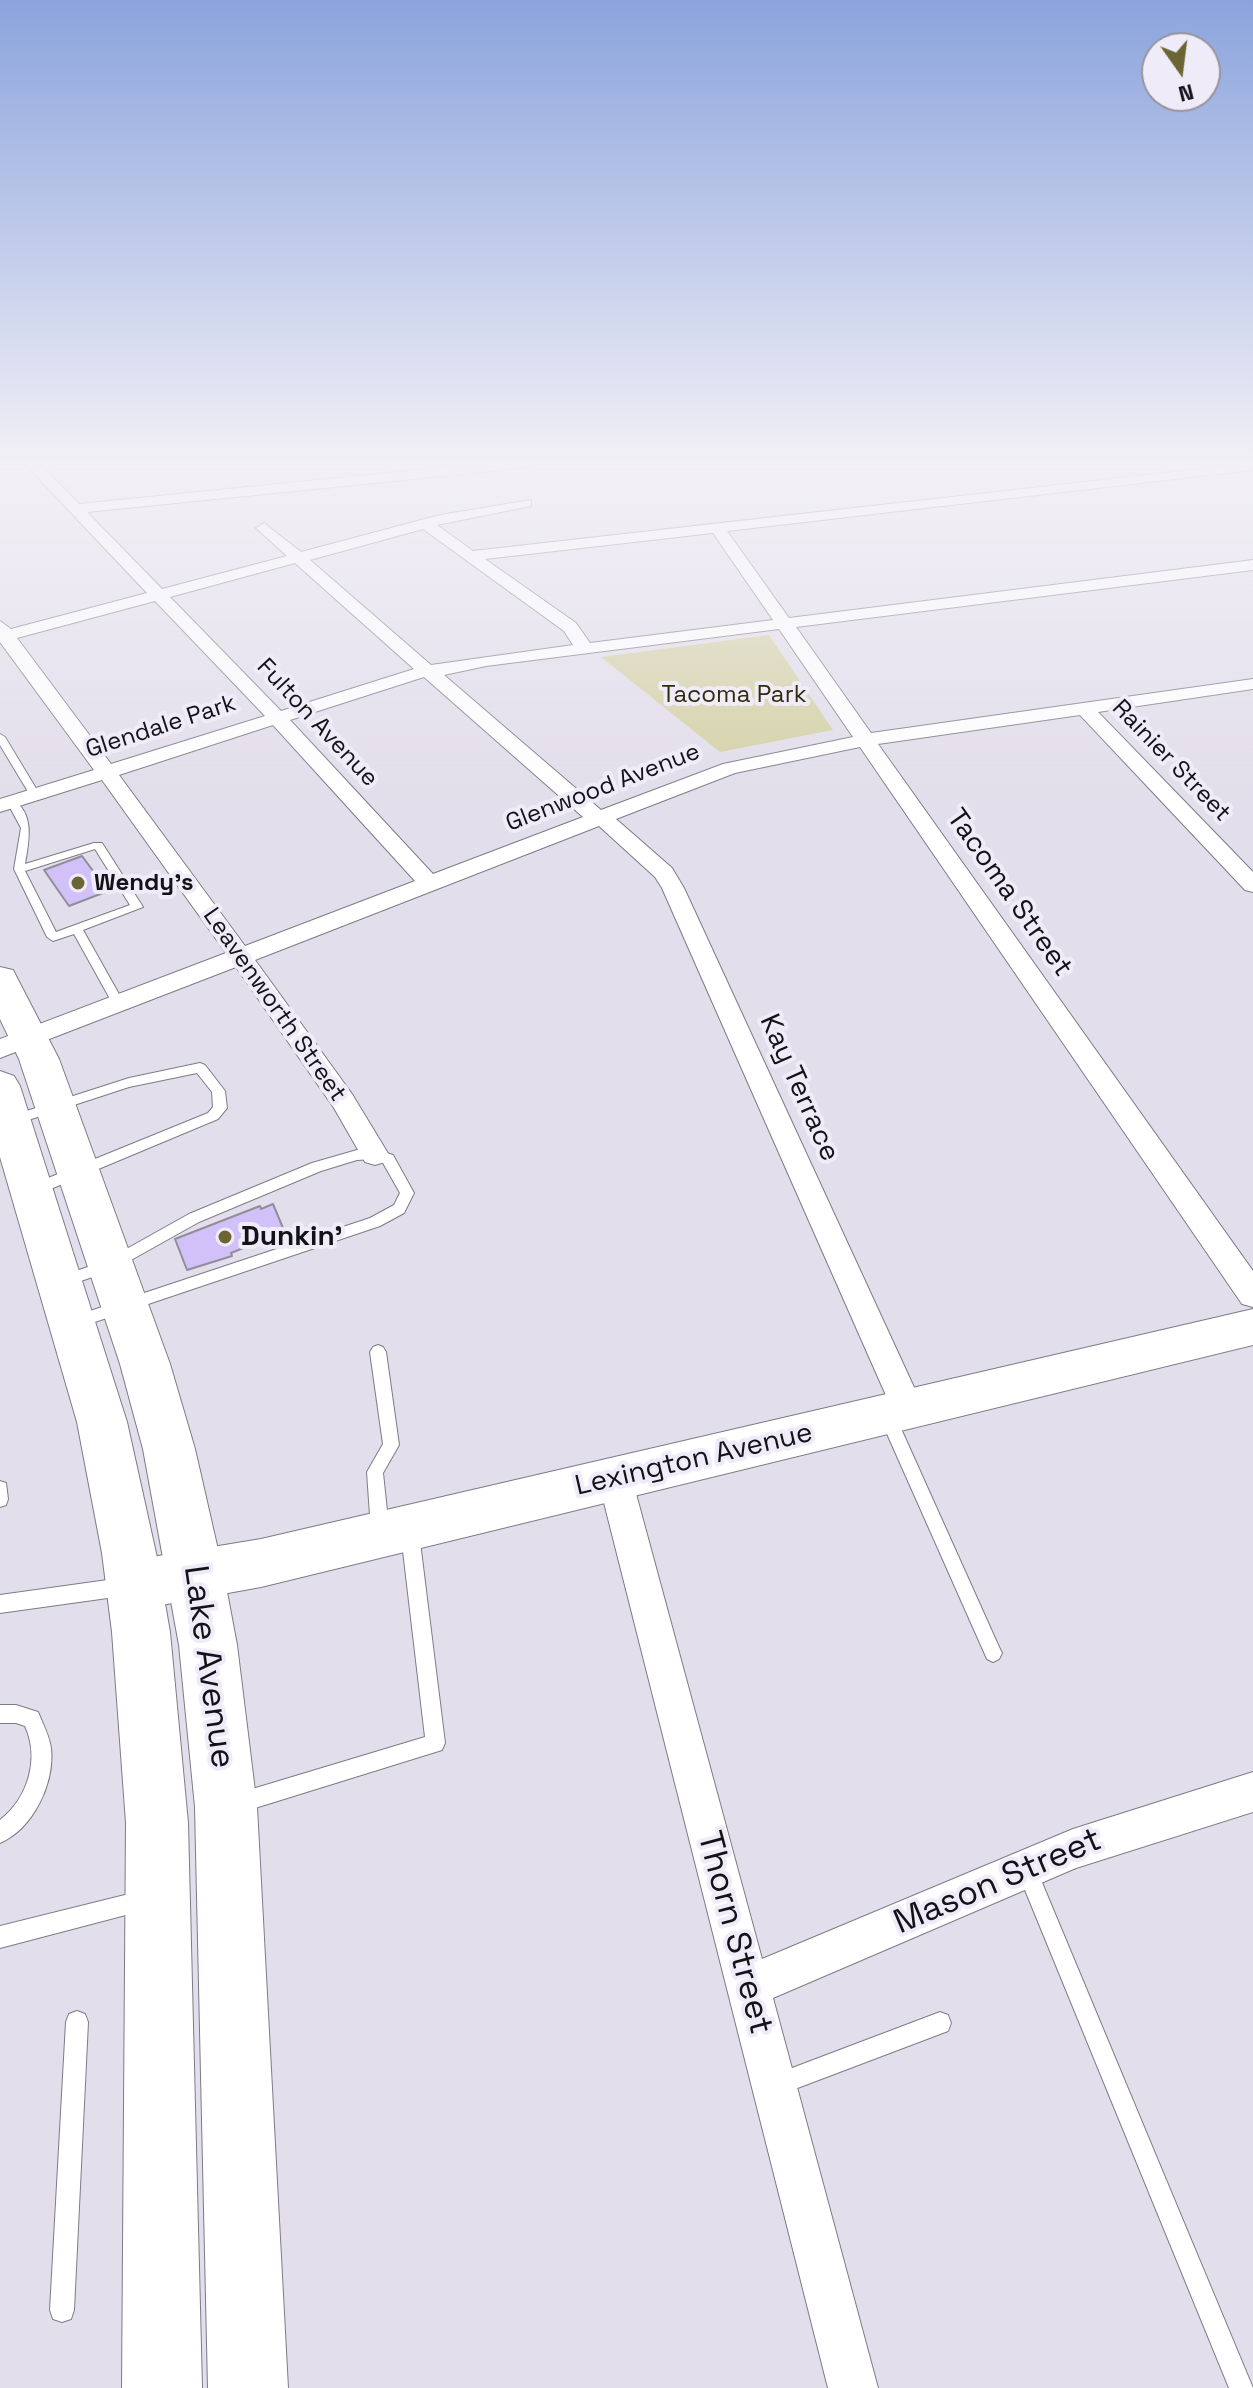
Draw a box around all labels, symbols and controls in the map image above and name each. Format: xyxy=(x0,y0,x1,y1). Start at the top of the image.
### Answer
north arrow xyxy=(1141,32,1221,112)
text: N xyxy=(1176,78,1197,109)
street label: Fulton Avenue xyxy=(250,653,384,793)
park label: Tacoma Park xyxy=(661,681,807,709)
street label: Glendale Park xyxy=(82,689,240,765)
street label: Rainier Street xyxy=(1106,694,1236,828)
street label: Glenwood Avenue xyxy=(502,738,704,838)
street label: Tacoma Street xyxy=(939,803,1079,983)
place label: Wendy's xyxy=(94,869,194,897)
marker: Wendy's xyxy=(69,874,87,892)
street label: Leavenworth Street xyxy=(196,903,352,1107)
street label: Kay Terrace xyxy=(752,1009,846,1167)
place label: Dunkin' xyxy=(241,1220,342,1254)
marker: Dunkin' xyxy=(216,1228,234,1246)
street label: Lexington Avenue xyxy=(572,1416,816,1504)
street label: Lake Avenue xyxy=(174,1563,242,1771)
street label: Mason Street xyxy=(888,1820,1108,1944)
street label: Thorn Street xyxy=(687,1827,781,2039)

